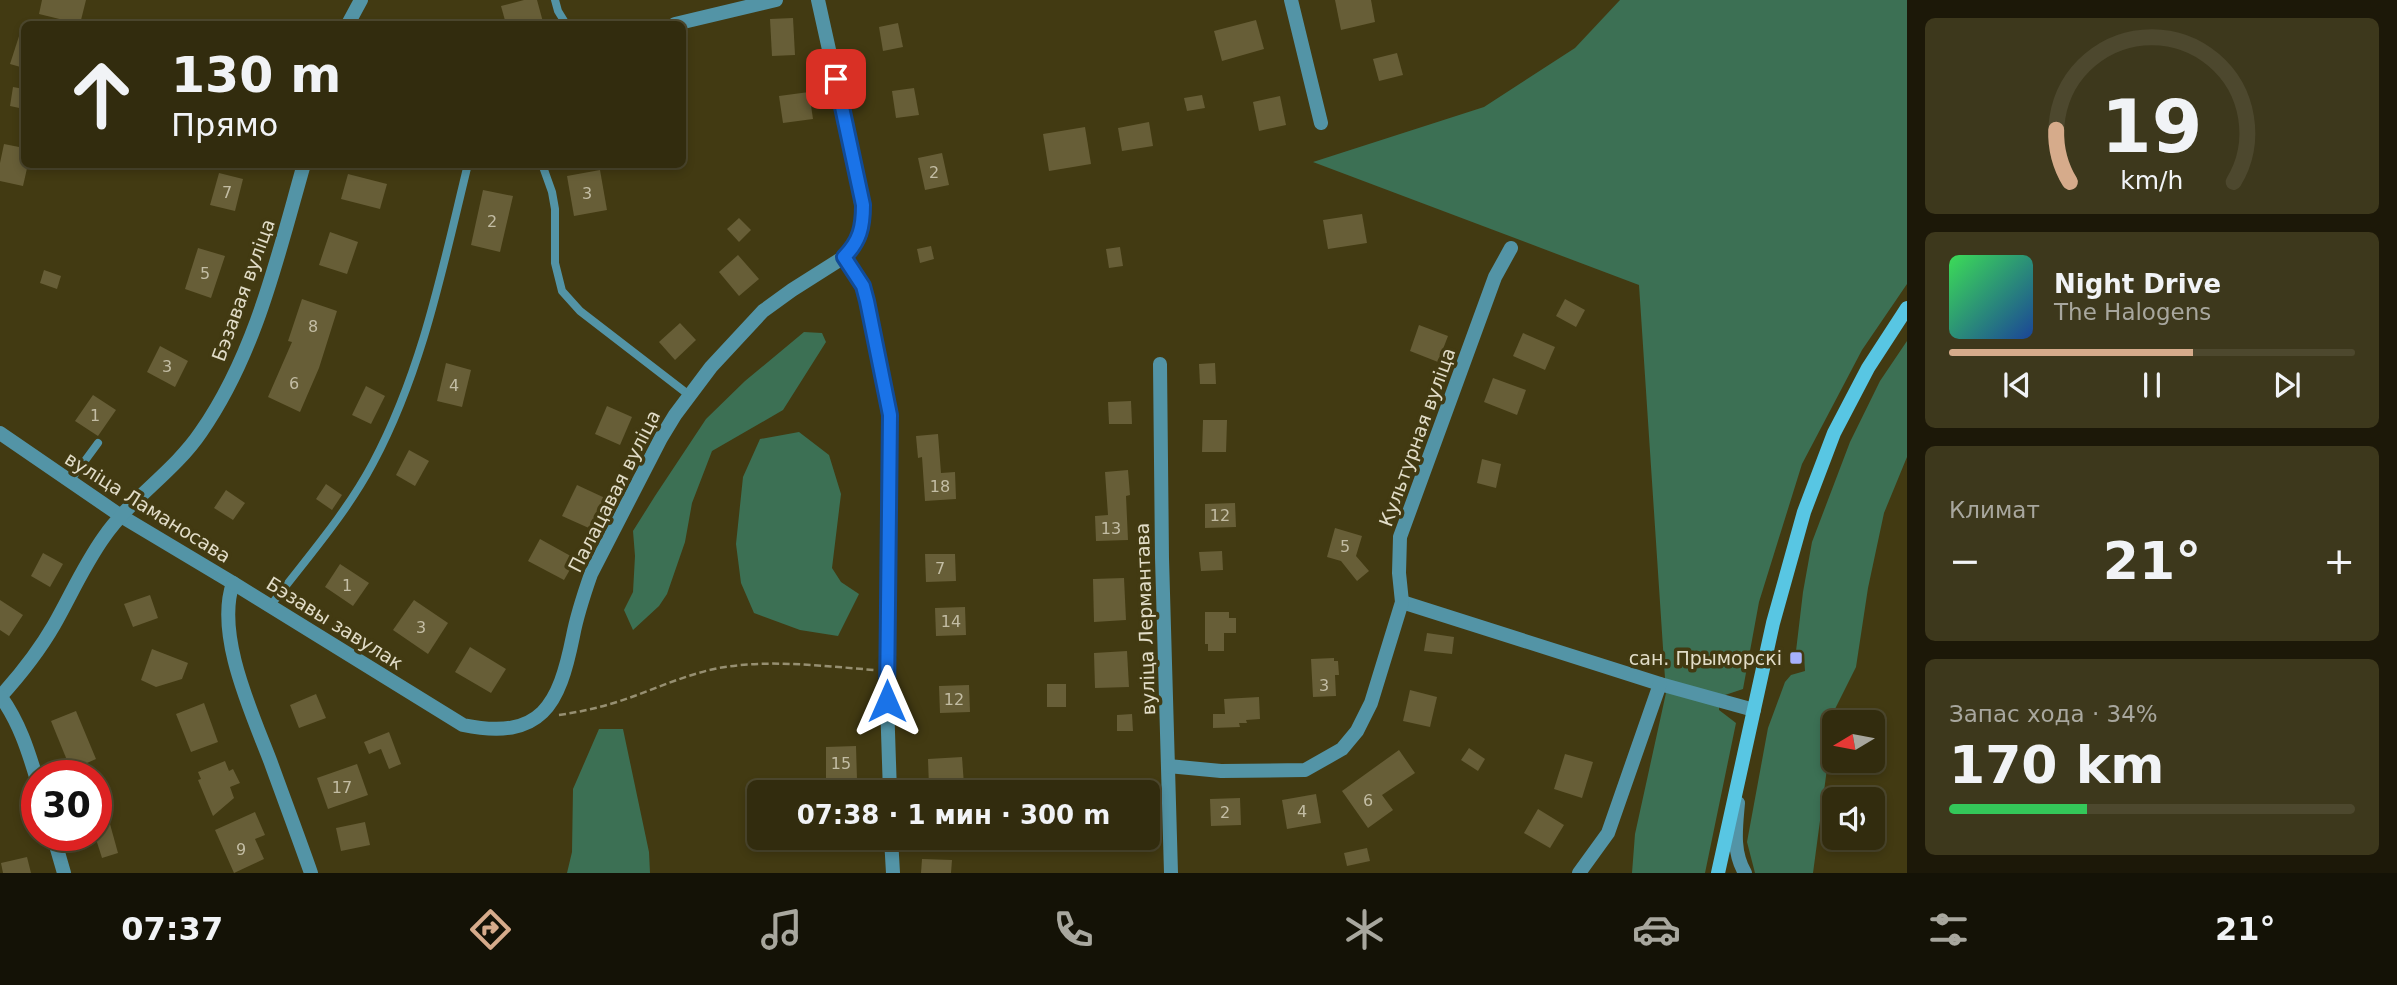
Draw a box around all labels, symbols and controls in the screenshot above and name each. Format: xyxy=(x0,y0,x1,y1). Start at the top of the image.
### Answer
text: 130 m xyxy=(171,47,341,104)
icon: ahead xyxy=(56,49,147,140)
pin xyxy=(806,49,866,109)
icon: arrive xyxy=(817,60,855,98)
text: 19 xyxy=(2101,84,2203,169)
text: Прямо xyxy=(171,106,278,144)
house number: 2 xyxy=(929,163,939,182)
text: km/h xyxy=(2120,166,2184,195)
house number: 7 xyxy=(222,183,232,202)
house number: 3 xyxy=(582,184,592,203)
house number: 2 xyxy=(487,212,497,231)
street label: Бэзавая вуліца xyxy=(207,216,279,364)
house number: 5 xyxy=(200,264,210,283)
text: Night Drive xyxy=(2054,269,2221,299)
text: The Halogens xyxy=(2054,299,2211,325)
house number: 8 xyxy=(308,317,318,336)
street label: Культурная вуліца xyxy=(1374,345,1460,529)
house number: 3 xyxy=(162,357,172,376)
icon: previous xyxy=(1998,366,2036,404)
icon: pause xyxy=(2133,366,2171,404)
icon: next xyxy=(2268,366,2306,404)
house number: 6 xyxy=(289,374,299,393)
house number: 4 xyxy=(449,376,459,395)
house number: 1 xyxy=(90,406,100,425)
street label: Палацавая вуліца xyxy=(564,406,664,576)
street label: вуліца Ламаносава xyxy=(61,447,235,567)
house number: 18 xyxy=(930,477,950,496)
text: Климат xyxy=(1949,497,2040,523)
house number: 12 xyxy=(1210,506,1230,525)
house number: 13 xyxy=(1101,519,1121,538)
street label: вуліца Лермантава xyxy=(1131,522,1159,716)
text: 21° xyxy=(2103,531,2201,591)
house number: 5 xyxy=(1340,537,1350,556)
text: − xyxy=(1949,539,1981,583)
text: + xyxy=(2323,539,2355,583)
house number: 7 xyxy=(935,559,945,578)
street label: Бэзавы завулак xyxy=(263,572,407,674)
house number: 1 xyxy=(342,576,352,595)
house number: 14 xyxy=(941,612,961,631)
house number: 3 xyxy=(416,618,426,637)
place label: сан. Прыморскі xyxy=(1629,647,1782,669)
marker: сан. Прыморскі xyxy=(1788,650,1804,666)
position arrow xyxy=(850,664,924,738)
house number: 3 xyxy=(1319,676,1329,695)
house number: 12 xyxy=(944,690,964,709)
text: Запас хода · 34% xyxy=(1949,701,2158,727)
north arrow xyxy=(1822,710,1885,774)
map controls xyxy=(1822,710,1885,850)
text: 170 km xyxy=(1949,735,2164,795)
house number: 15 xyxy=(831,754,851,773)
speed limit sign: 30 xyxy=(21,760,112,851)
house number: 17 xyxy=(332,778,352,797)
button: sound xyxy=(1822,787,1885,850)
house number: 6 xyxy=(1363,791,1373,810)
text: 07:38 · 1 мин · 300 m xyxy=(797,800,1110,830)
house number: 4 xyxy=(1297,802,1307,821)
house number: 2 xyxy=(1220,803,1230,822)
house number: 9 xyxy=(236,840,246,859)
icon: directions xyxy=(466,905,515,954)
icon: music xyxy=(757,905,806,954)
icon: phone xyxy=(1049,905,1098,954)
icon: climate xyxy=(1340,905,1389,954)
icon: car xyxy=(1632,905,1681,954)
icon: filters xyxy=(1924,905,1973,954)
text: 07:37 xyxy=(121,910,223,948)
text: 21° xyxy=(2215,910,2276,948)

